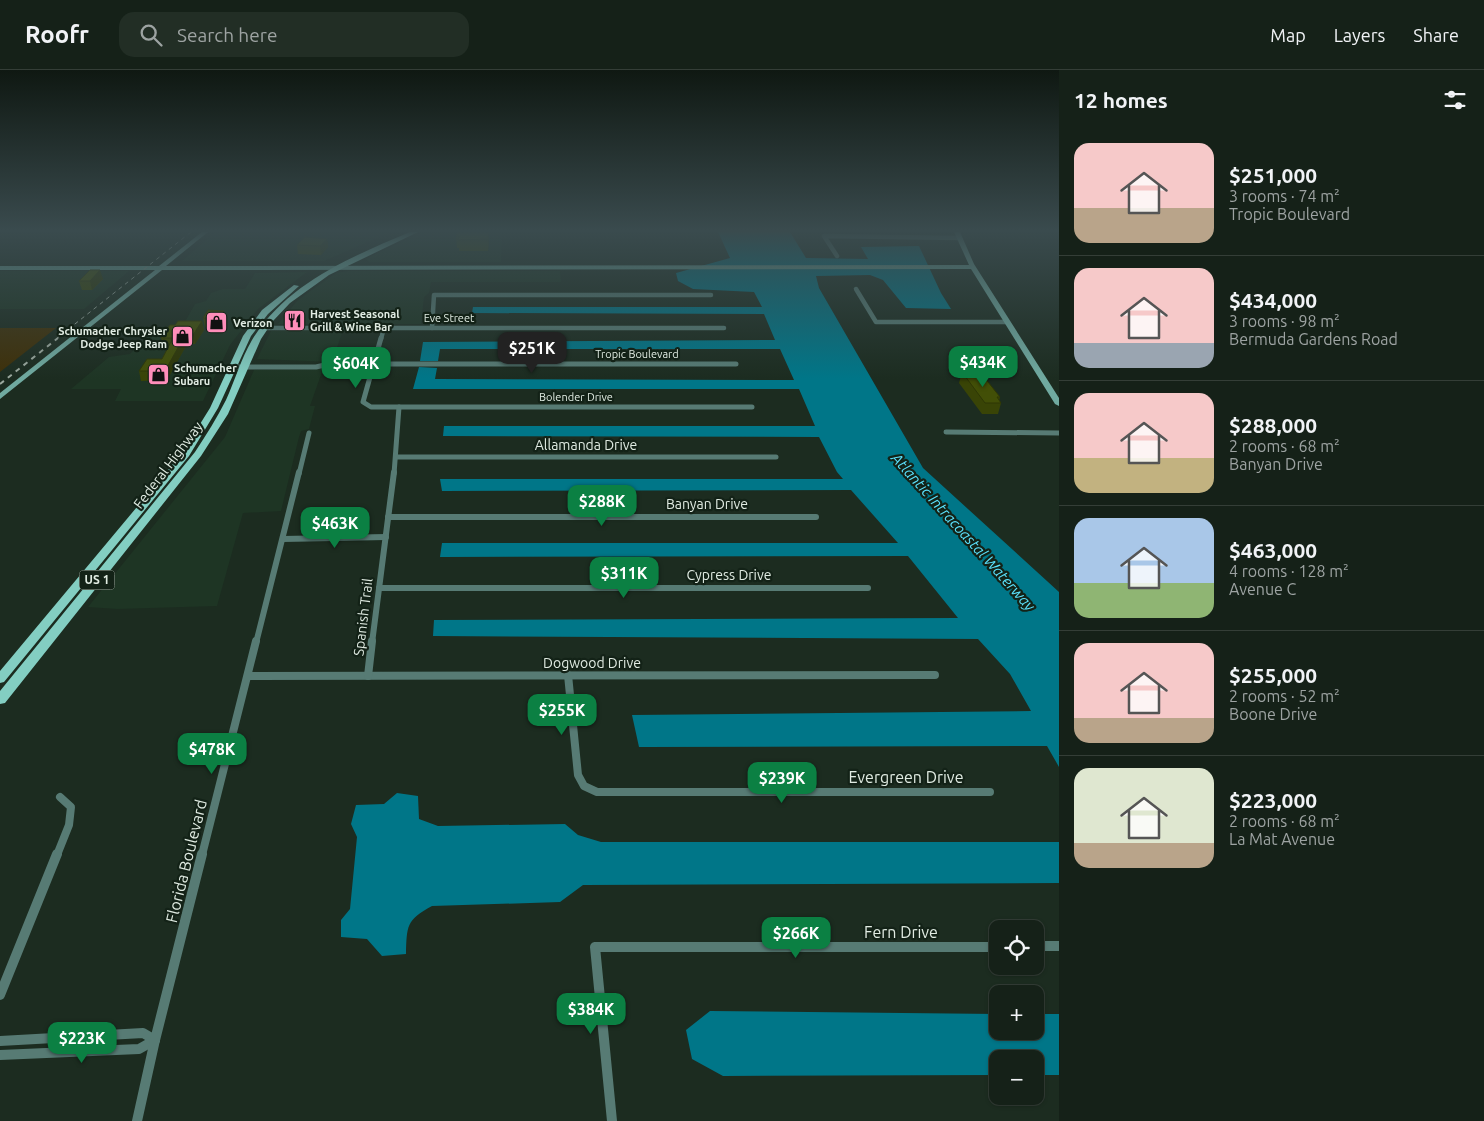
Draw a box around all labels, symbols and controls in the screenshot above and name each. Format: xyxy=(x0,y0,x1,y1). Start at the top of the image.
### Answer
search box xyxy=(119,12,469,57)
text: Roofr xyxy=(25,21,89,48)
icon: search xyxy=(137,21,165,49)
text: Search here xyxy=(177,24,277,46)
text: Map xyxy=(1270,25,1306,45)
text: Layers xyxy=(1334,25,1385,45)
text: Share xyxy=(1413,25,1459,45)
icon: filters xyxy=(1441,86,1469,114)
text: 12 homes xyxy=(1074,88,1168,112)
icon: home xyxy=(1114,163,1174,223)
text: $251,000 xyxy=(1229,163,1317,187)
text: 3 rooms · 74 m² xyxy=(1229,187,1340,205)
text: Tropic Boulevard xyxy=(1229,205,1350,223)
icon: home xyxy=(1114,288,1174,348)
text: $434,000 xyxy=(1229,288,1317,312)
restaurant icon: Harvest Seasonal Grill & Wine Bar xyxy=(282,308,306,332)
place label: Harvest Seasonal Grill & Wine Bar xyxy=(310,308,400,333)
shop icon: Verizon xyxy=(205,311,229,335)
street label: Eve Street xyxy=(424,312,475,324)
text: 3 rooms · 98 m² xyxy=(1229,312,1340,330)
place label: Verizon xyxy=(233,317,272,329)
place label: Schumacher Chrysler Dodge Jeep Ram xyxy=(58,325,167,350)
shop icon: Schumacher Chrysler Dodge Jeep Ram xyxy=(171,325,195,349)
text: Bermuda Gardens Road xyxy=(1229,330,1398,348)
pin: $251K xyxy=(497,332,567,374)
text: $251K xyxy=(509,339,555,357)
pin: $604K xyxy=(321,346,391,389)
pin: $434K xyxy=(948,346,1018,388)
street label: Tropic Boulevard xyxy=(595,348,679,360)
text: $434K xyxy=(960,353,1006,371)
text: $604K xyxy=(333,354,379,372)
shop icon: Schumacher Subaru xyxy=(146,362,170,386)
place label: Schumacher Subaru xyxy=(174,362,237,387)
street label: Bolender Drive xyxy=(539,391,613,403)
icon: home xyxy=(1114,413,1174,473)
text: $288,000 xyxy=(1229,413,1317,437)
street label: Federal Highway xyxy=(130,418,206,511)
street label: Allamanda Drive xyxy=(535,437,637,453)
text: 2 rooms · 68 m² xyxy=(1229,437,1340,455)
water label: Atlantic Intracoastal Waterway xyxy=(887,449,1039,615)
text: Banyan Drive xyxy=(1229,455,1323,473)
pin: $288K xyxy=(567,484,637,527)
text: $288K xyxy=(579,492,625,510)
street label: Banyan Drive xyxy=(666,496,748,512)
pin: $463K xyxy=(300,506,370,549)
text: $463K xyxy=(312,514,358,532)
icon: home xyxy=(1114,538,1174,598)
text: $463,000 xyxy=(1229,538,1317,562)
pin: $311K xyxy=(589,556,659,599)
text: 4 rooms · 128 m² xyxy=(1229,562,1349,580)
text: $311K xyxy=(601,564,647,582)
street label: Cypress Drive xyxy=(687,567,772,583)
road number: US 1 xyxy=(80,570,114,590)
street label: Spanish Trail xyxy=(350,577,376,657)
text: Avenue C xyxy=(1229,580,1296,598)
street label: Dogwood Drive xyxy=(543,655,641,671)
icon: home xyxy=(1114,663,1174,723)
text: $255,000 xyxy=(1229,663,1317,687)
text: 2 rooms · 52 m² xyxy=(1229,687,1340,705)
pin: $255K xyxy=(527,694,597,736)
text: $255K xyxy=(539,701,585,719)
text: Boone Drive xyxy=(1229,705,1317,723)
pin: $478K xyxy=(177,732,247,775)
text: $478K xyxy=(189,740,235,758)
pin: $239K xyxy=(747,762,817,804)
street label: Evergreen Drive xyxy=(849,768,963,786)
text: $239K xyxy=(759,769,805,787)
icon: home xyxy=(1114,788,1174,848)
text: $223,000 xyxy=(1229,788,1317,812)
street label: Florida Boulevard xyxy=(162,798,210,924)
text: 2 rooms · 68 m² xyxy=(1229,812,1340,830)
text: La Mat Avenue xyxy=(1229,830,1335,848)
pin: $266K xyxy=(761,916,831,959)
map controls xyxy=(989,920,1044,1105)
button: locate xyxy=(989,920,1044,975)
street label: Fern Drive xyxy=(864,923,938,941)
text: $266K xyxy=(773,924,819,942)
button: + xyxy=(989,985,1044,1040)
pin: $384K xyxy=(556,992,626,1035)
text: $384K xyxy=(568,1000,614,1018)
pin: $223K xyxy=(47,1022,117,1064)
text: $223K xyxy=(59,1029,105,1047)
button: − xyxy=(989,1050,1044,1105)

